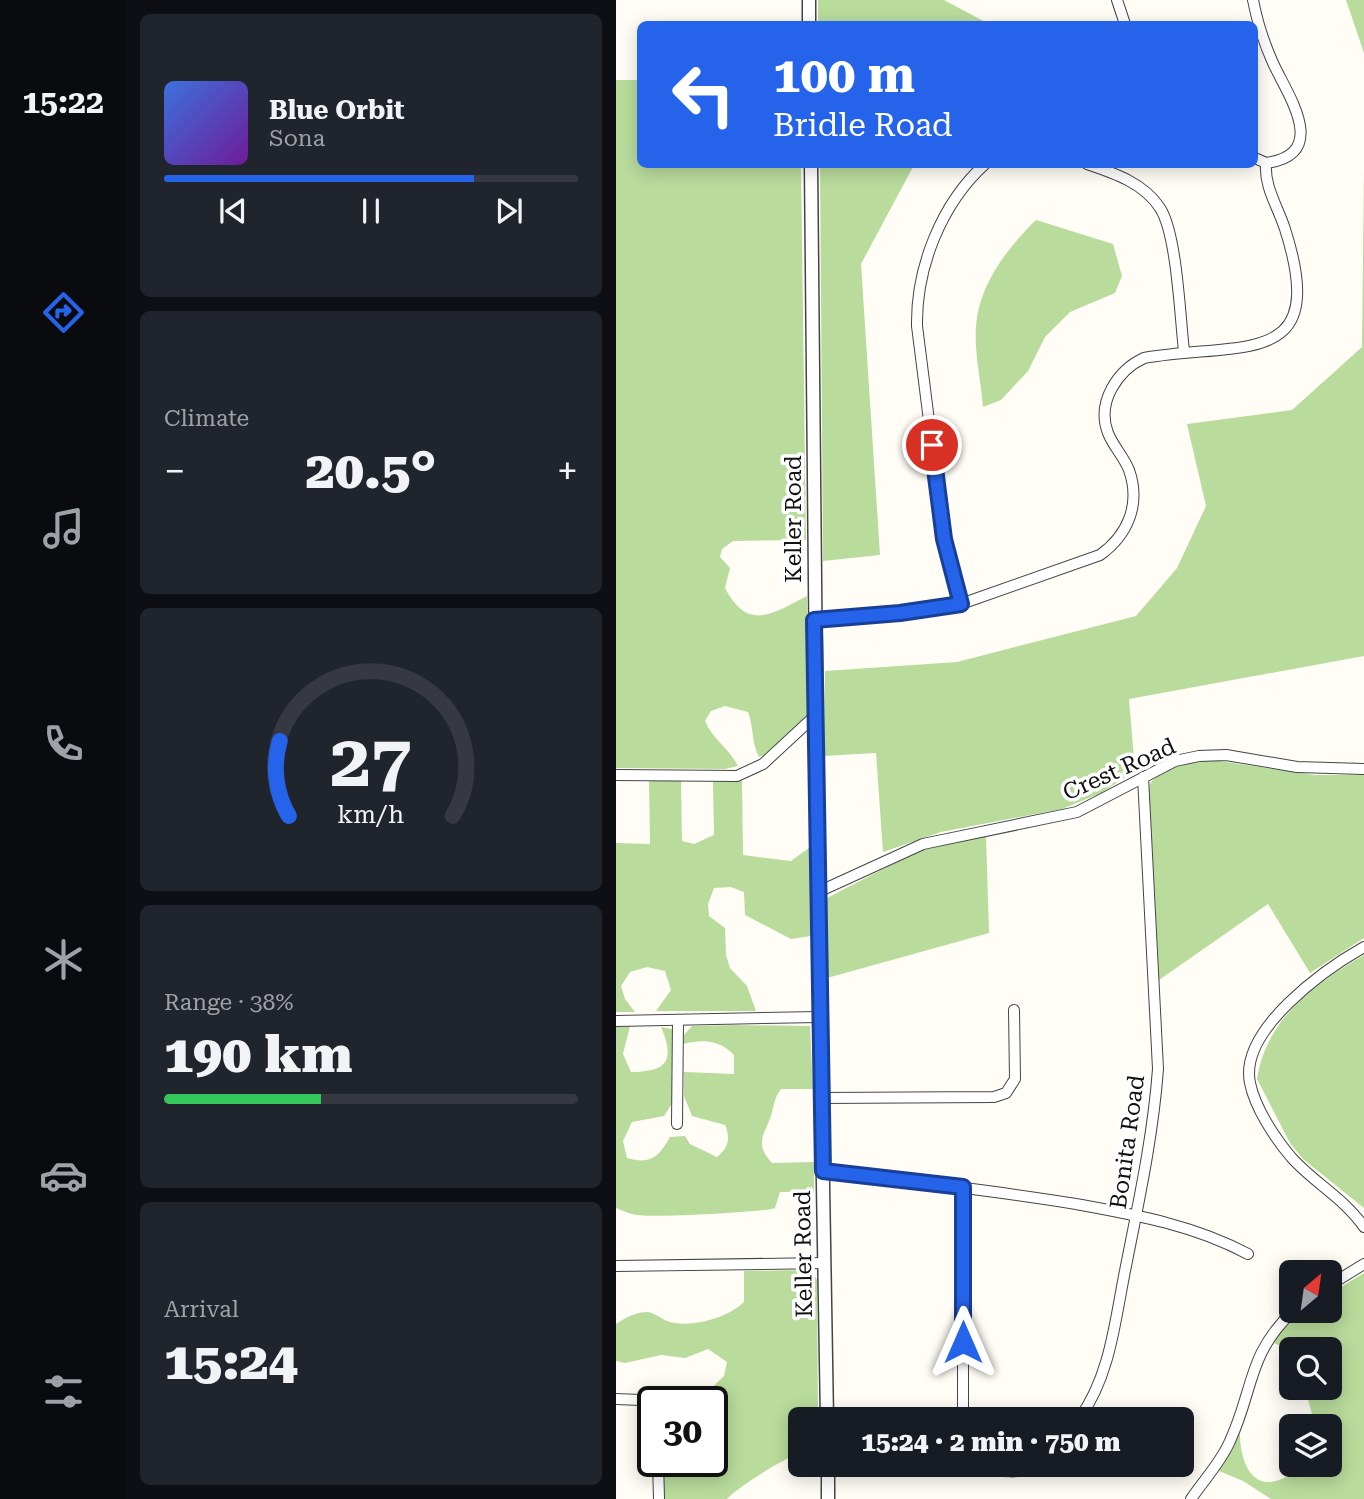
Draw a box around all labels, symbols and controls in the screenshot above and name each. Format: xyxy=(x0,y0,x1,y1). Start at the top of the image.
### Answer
text: 100 m xyxy=(773,47,915,104)
icon: left xyxy=(658,49,749,140)
text: 15:22 xyxy=(22,83,104,121)
text: Blue Orbit xyxy=(269,95,405,125)
text: Bridle Road xyxy=(773,106,952,144)
text: Sona xyxy=(269,125,325,152)
icon: previous xyxy=(214,192,252,230)
icon: pause xyxy=(352,192,390,230)
icon: next xyxy=(490,192,528,230)
icon: directions xyxy=(39,288,88,337)
text: Climate xyxy=(164,405,249,432)
pin xyxy=(902,415,962,475)
icon: arrive xyxy=(913,426,951,464)
text: 20.5° xyxy=(306,440,436,501)
text: − xyxy=(164,449,185,493)
text: + xyxy=(557,449,578,493)
street label: Keller Road xyxy=(780,455,807,583)
icon: music xyxy=(39,504,88,553)
icon: phone xyxy=(39,719,88,768)
text: 27 xyxy=(330,719,412,804)
street label: Crest Road xyxy=(1059,733,1180,806)
text: km/h xyxy=(338,799,404,828)
icon: climate xyxy=(39,935,88,984)
text: Range · 38% xyxy=(164,989,293,1016)
text: 190 km xyxy=(164,1024,352,1085)
street label: Bonita Road xyxy=(1105,1073,1150,1211)
icon: car xyxy=(39,1151,88,1200)
street label: Keller Road xyxy=(789,1190,818,1318)
north arrow xyxy=(1279,1260,1342,1323)
map controls xyxy=(1279,1260,1342,1477)
text: Arrival xyxy=(164,1296,239,1323)
position arrow xyxy=(926,1305,1000,1379)
text: 15:24 xyxy=(164,1331,298,1392)
button: search xyxy=(1279,1337,1342,1400)
icon: filters xyxy=(39,1367,88,1416)
speed limit sign: 30 xyxy=(637,1386,728,1477)
button: layers xyxy=(1279,1414,1342,1477)
text: 15:24 · 2 min · 750 m xyxy=(861,1427,1121,1457)

